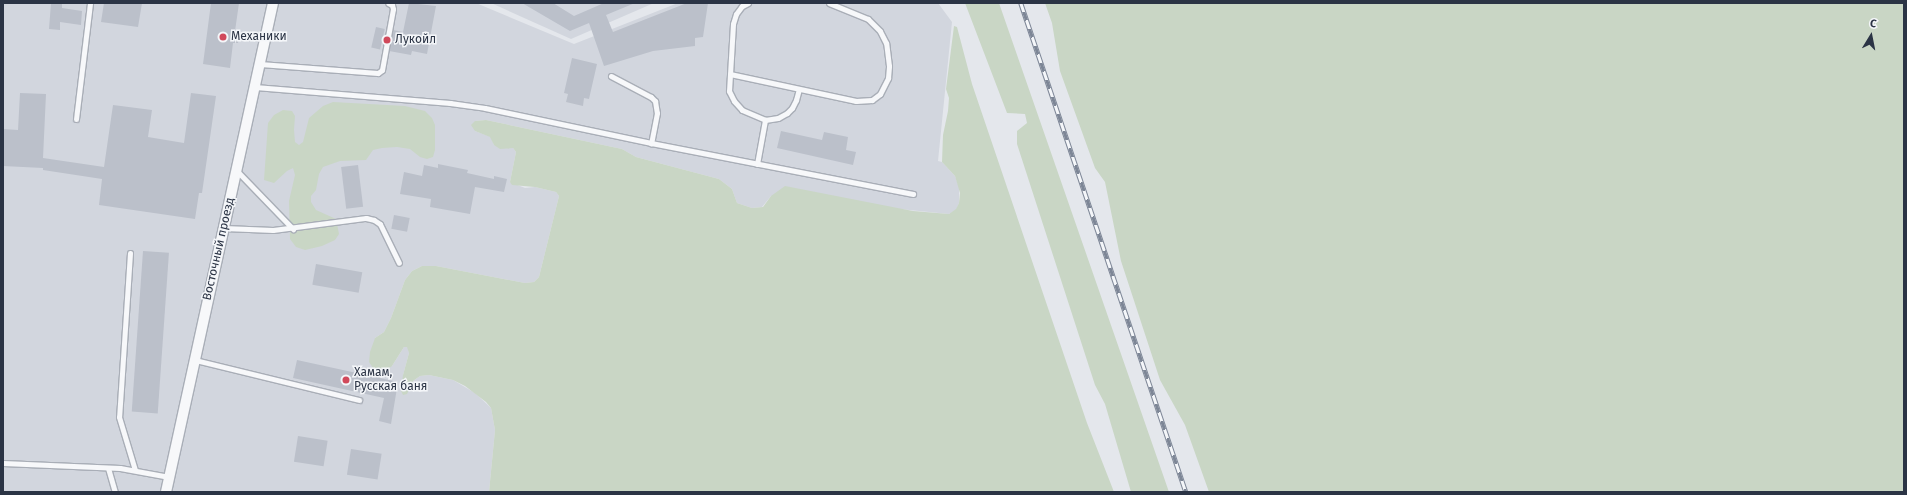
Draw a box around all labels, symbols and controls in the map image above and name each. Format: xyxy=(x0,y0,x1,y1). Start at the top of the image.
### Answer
north arrow xyxy=(1851,16,1891,56)
text: С xyxy=(1869,17,1877,31)
place label: Механики xyxy=(231,30,287,44)
marker: Механики xyxy=(218,32,228,42)
place label: Лукойл xyxy=(395,33,436,47)
marker: Лукойл xyxy=(382,35,392,45)
street label: Восточный проезд xyxy=(200,196,238,302)
place label: Хамам, Русская баня xyxy=(354,366,427,394)
marker: Хамам, Русская баня xyxy=(341,375,351,385)

